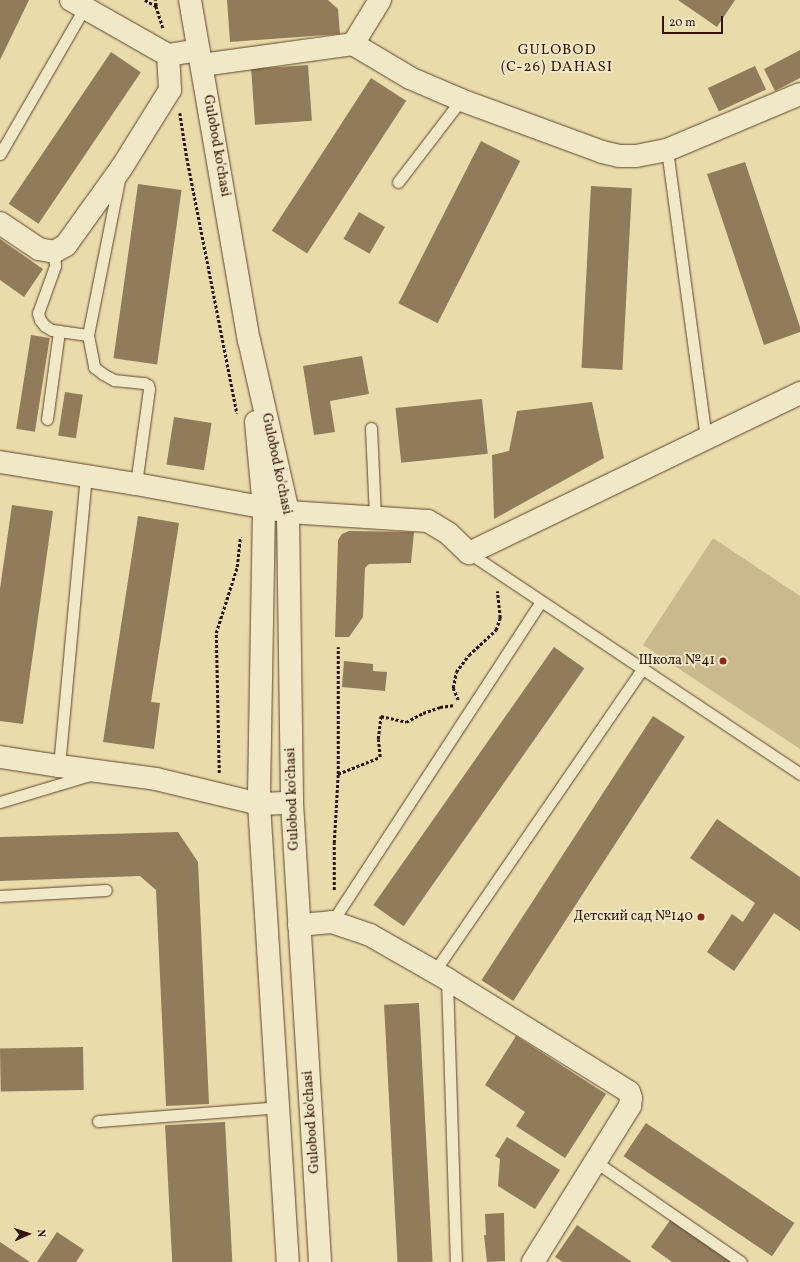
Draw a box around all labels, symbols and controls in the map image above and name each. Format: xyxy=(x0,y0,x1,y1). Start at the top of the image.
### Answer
scale bar xyxy=(664,8,725,34)
text: 20 m xyxy=(669,15,696,31)
district label: GULOBOD (C-26) DAHASI xyxy=(501,41,613,76)
street label: Gulobod ko'chasi xyxy=(199,94,233,198)
street label: Gulobod ko'chasi xyxy=(257,412,295,516)
place label: Школа №41 xyxy=(639,653,715,669)
marker: Школа №41 xyxy=(718,656,728,666)
street label: Gulobod ko'chasi xyxy=(283,747,303,851)
place label: Детский сад №140 xyxy=(573,909,693,925)
marker: Детский сад №140 xyxy=(696,912,706,922)
street label: Gulobod ko'chasi xyxy=(300,1070,324,1174)
north arrow xyxy=(8,1214,48,1254)
text: N xyxy=(33,1229,48,1238)

